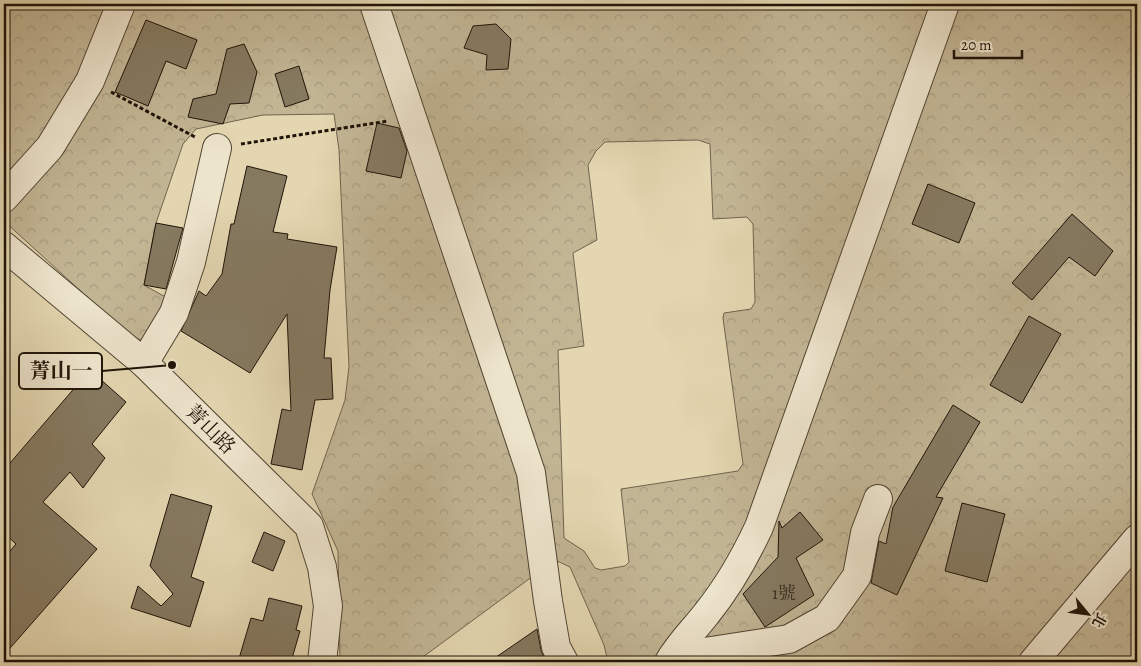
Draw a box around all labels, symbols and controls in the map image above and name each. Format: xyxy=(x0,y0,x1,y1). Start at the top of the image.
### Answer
scale bar xyxy=(954,28,1021,60)
text: 20 m xyxy=(961,35,992,55)
callout: 菁山一 xyxy=(19,353,102,389)
text: 菁山一 xyxy=(30,357,93,385)
street label: 菁山路 xyxy=(180,399,241,460)
house number: 1號 xyxy=(772,581,796,605)
north arrow xyxy=(1064,588,1114,638)
text: 北 xyxy=(1087,609,1111,631)

